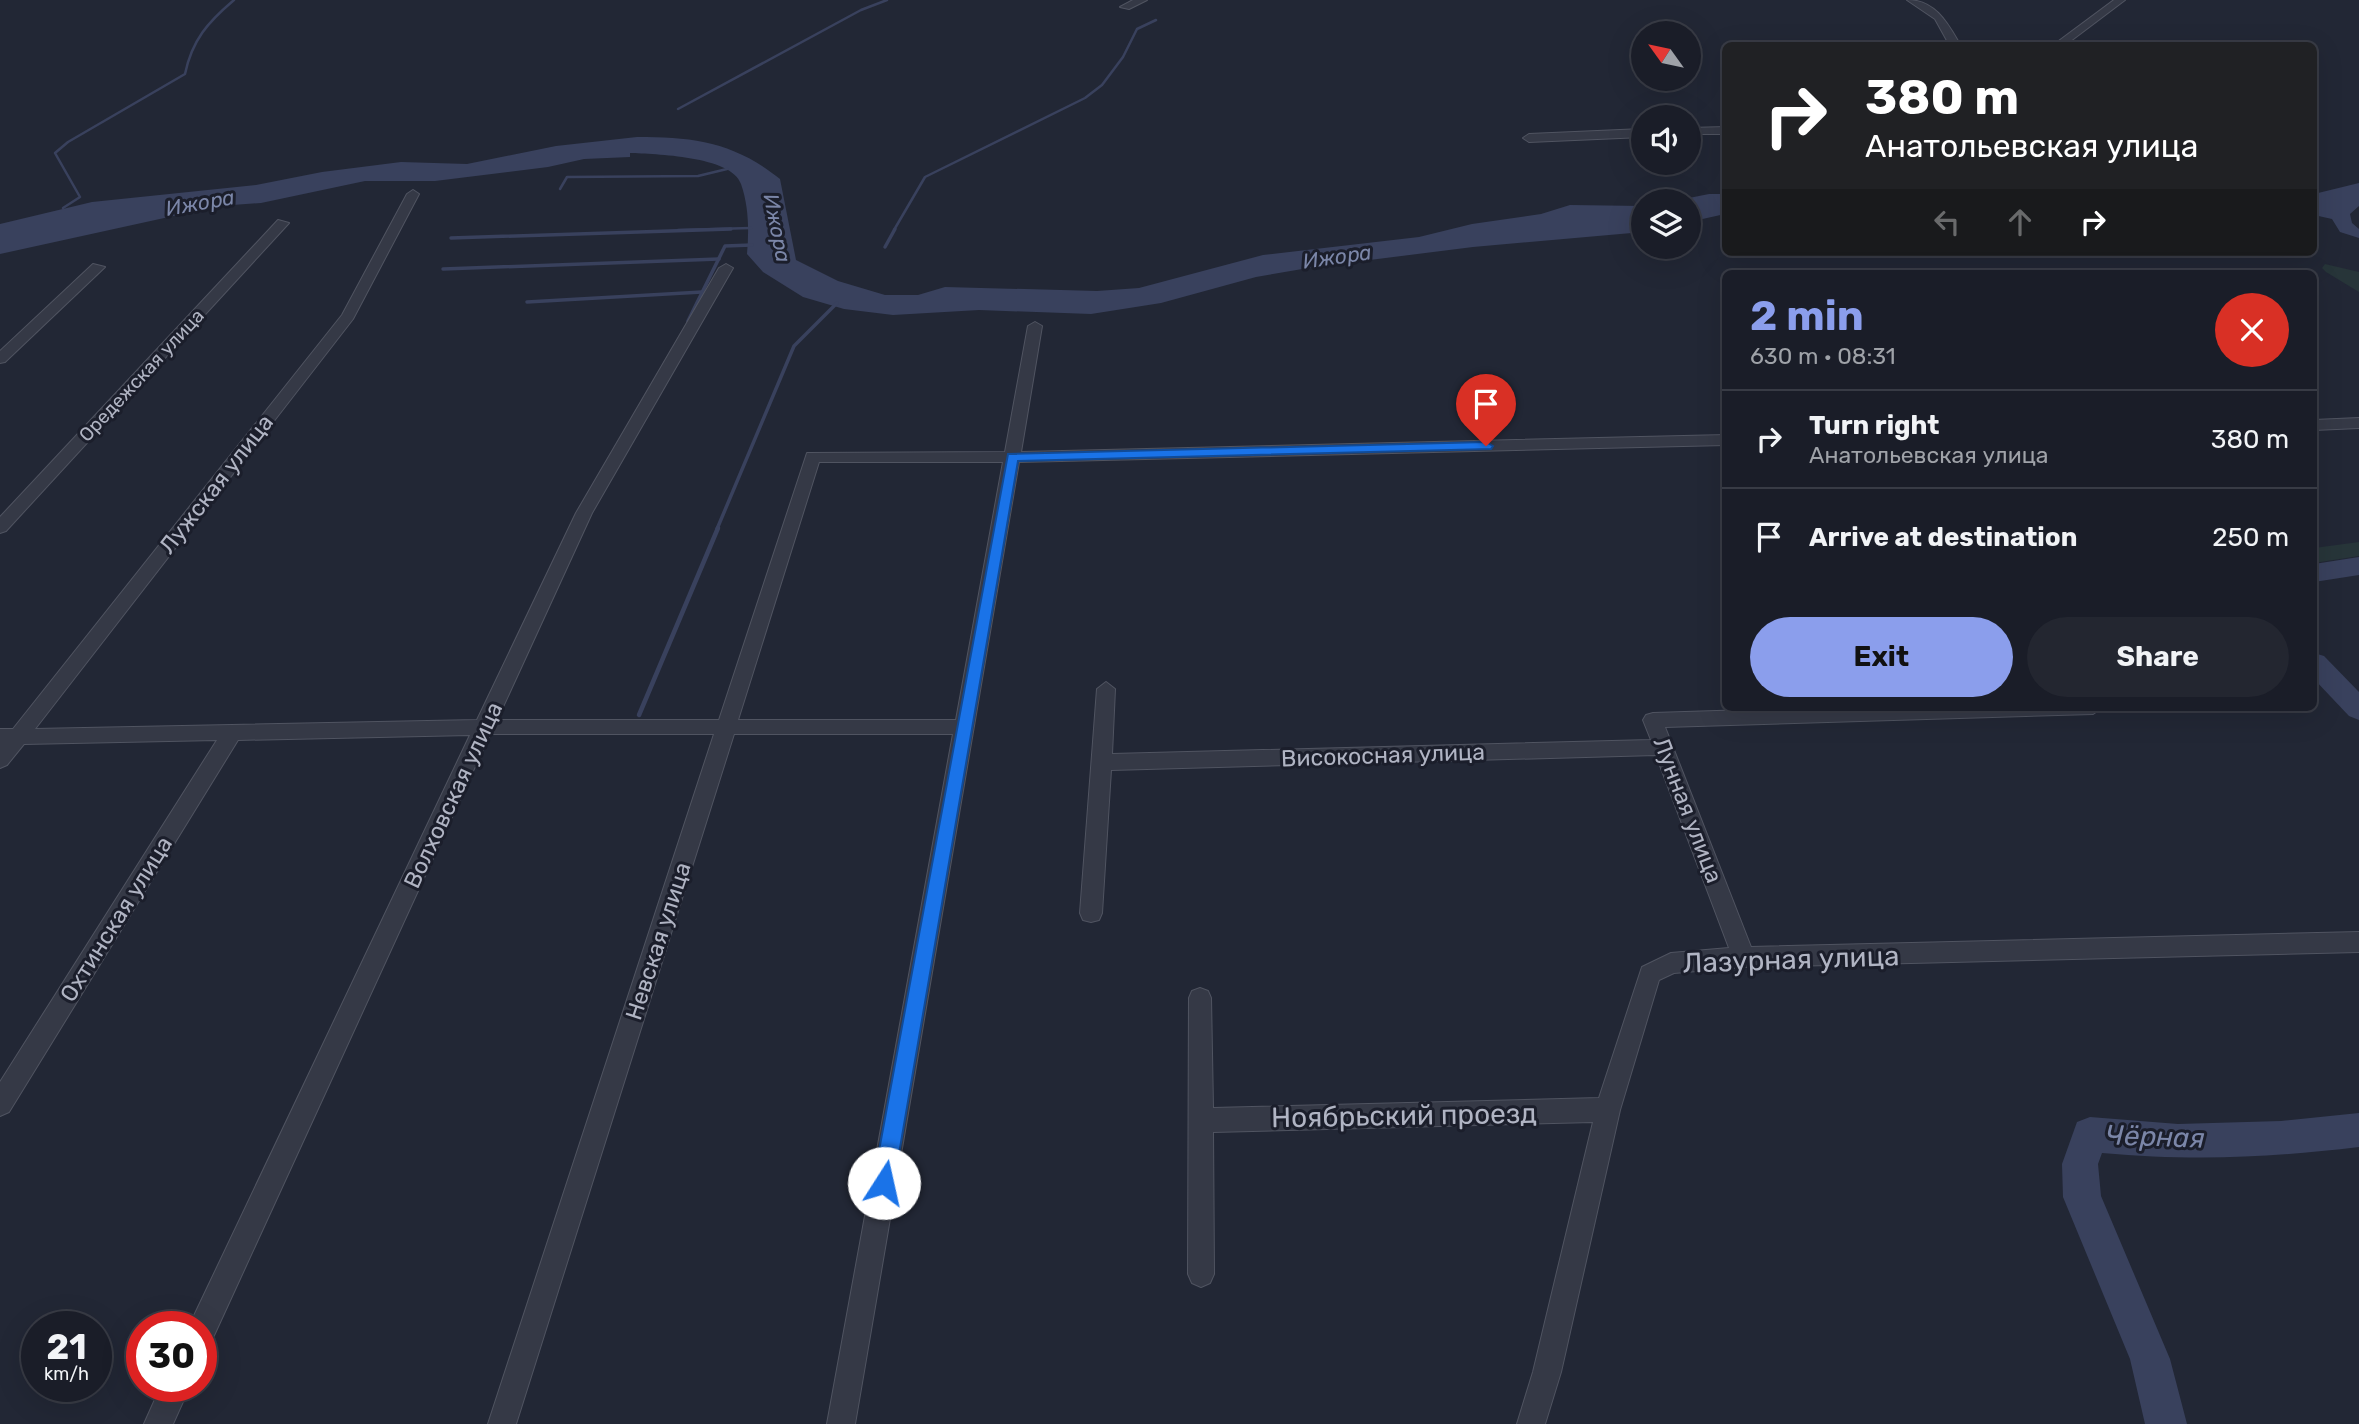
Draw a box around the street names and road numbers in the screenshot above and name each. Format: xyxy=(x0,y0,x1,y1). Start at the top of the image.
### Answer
street label: Оредежская улица xyxy=(74,304,209,446)
street label: Лужская улица xyxy=(153,409,279,559)
street label: Волховская улица xyxy=(398,697,508,893)
street label: Лунная улица xyxy=(1647,733,1729,887)
street label: Високосная улица xyxy=(1281,737,1485,773)
street label: Охтинская улица xyxy=(54,831,178,1007)
street label: Невская улица xyxy=(619,859,697,1023)
street label: Лазурная улица xyxy=(1682,939,1900,980)
street label: Ноябрьский проезд xyxy=(1271,1097,1537,1134)

